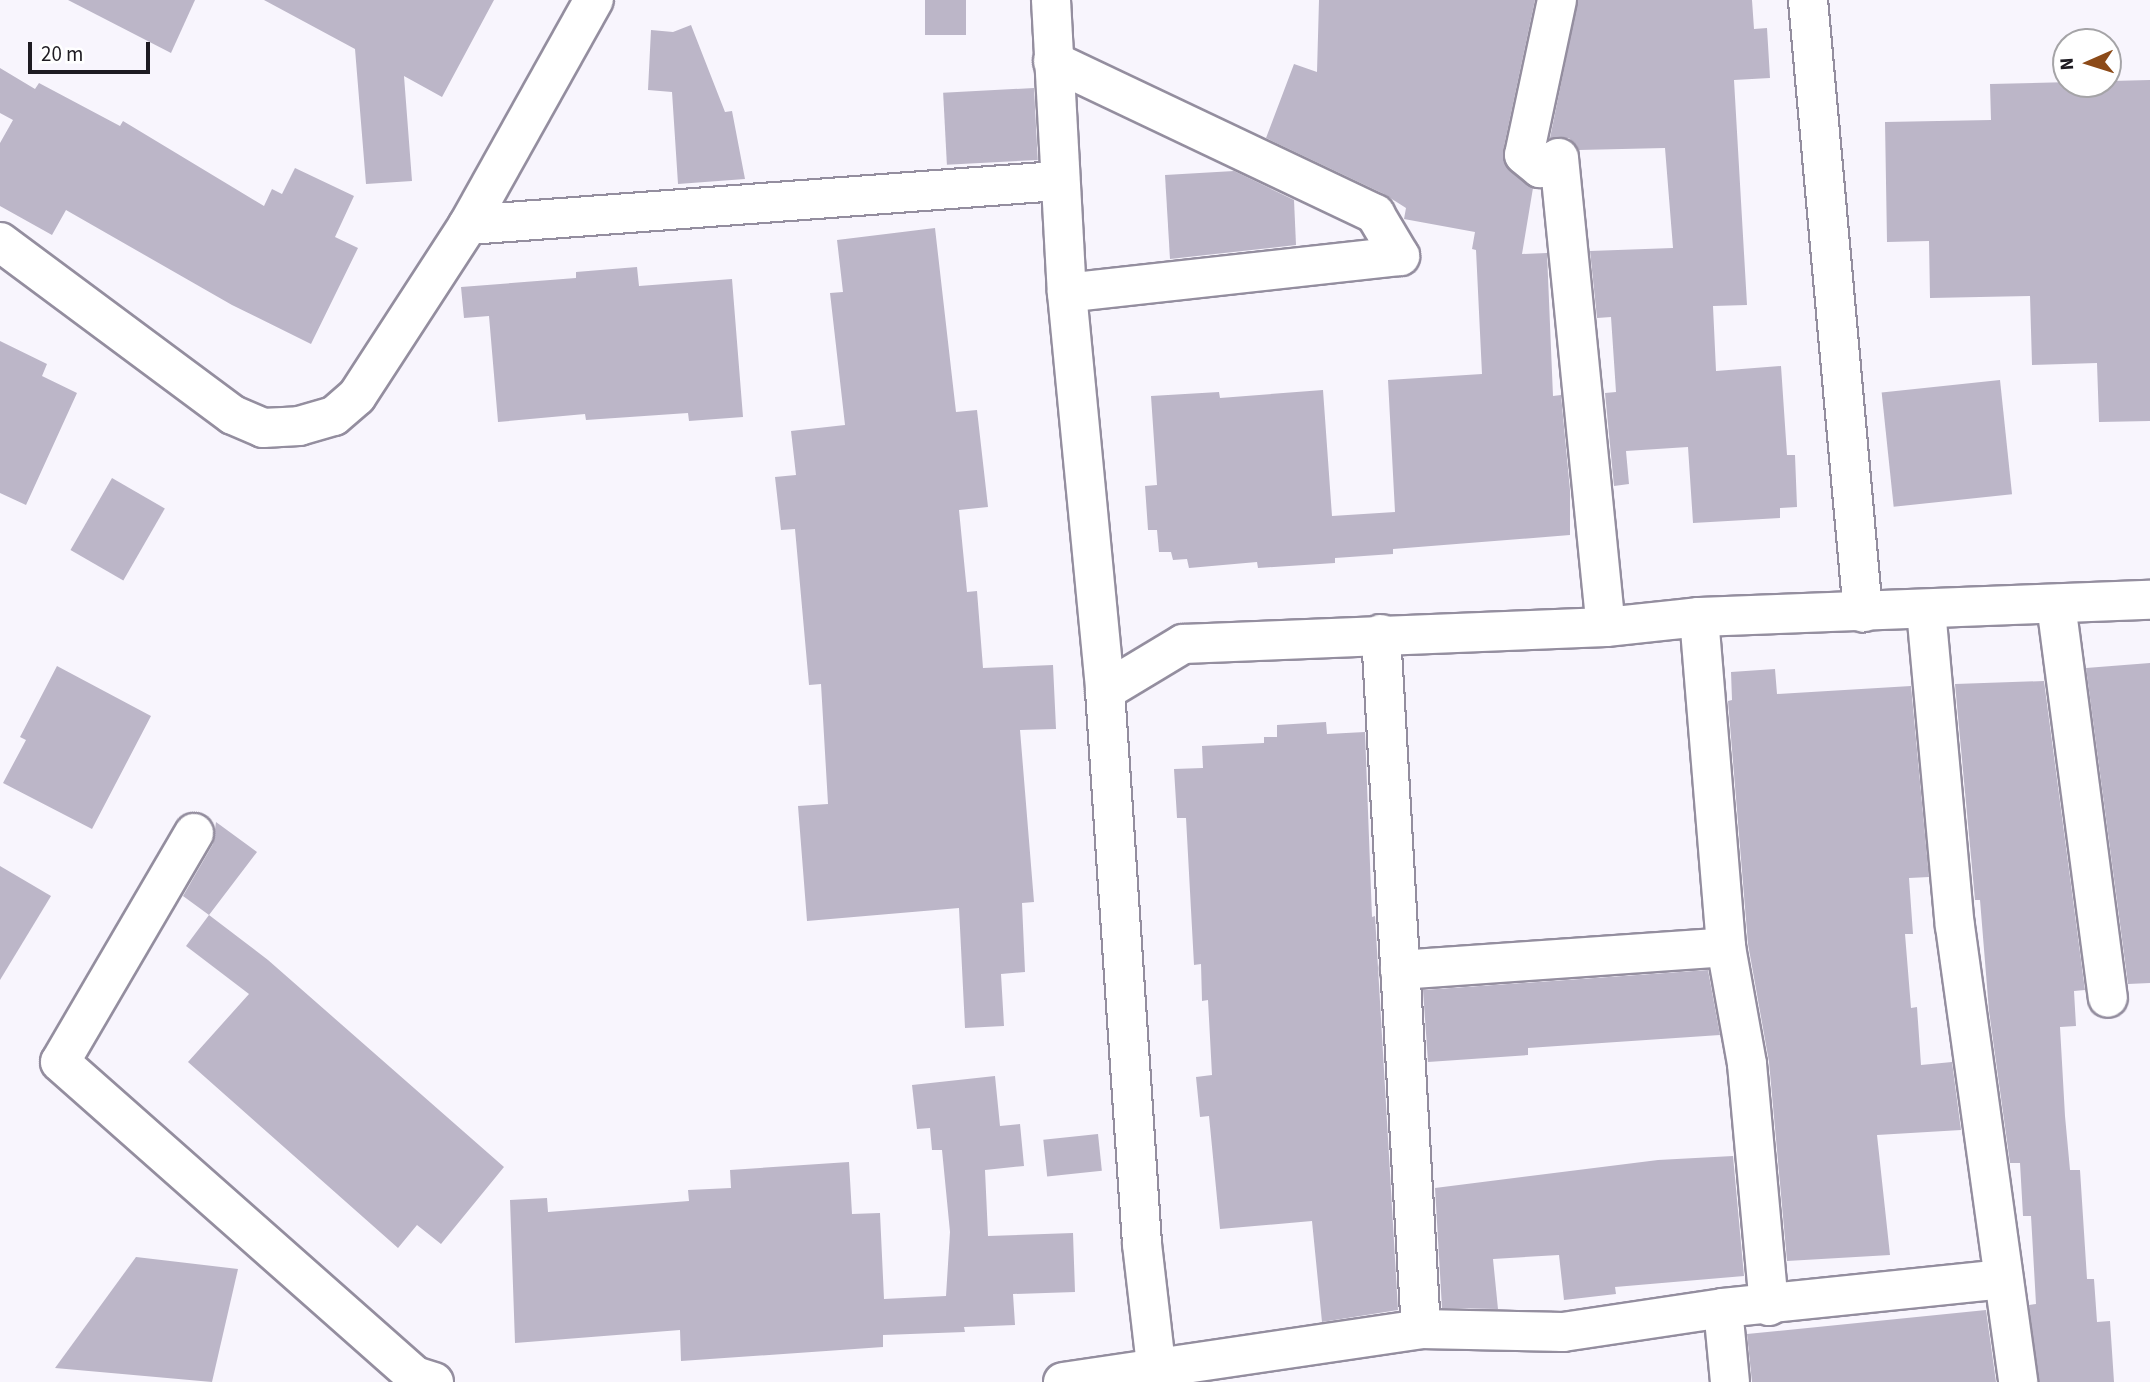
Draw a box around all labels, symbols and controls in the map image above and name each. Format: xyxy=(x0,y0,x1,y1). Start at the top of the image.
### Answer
scale bar xyxy=(32,28,154,72)
north arrow xyxy=(2052,28,2122,98)
text: 20 m xyxy=(41,39,83,69)
text: N xyxy=(2054,57,2081,71)

